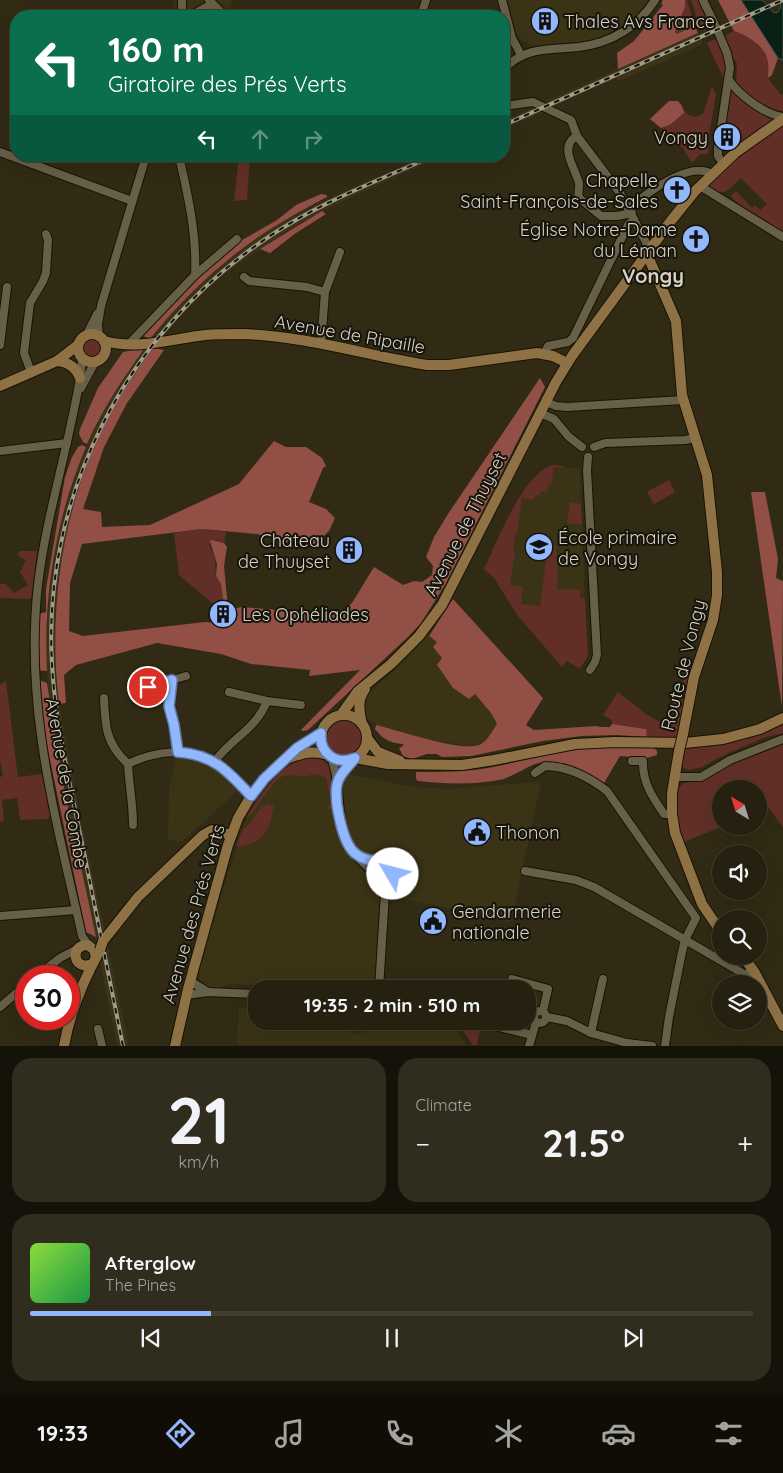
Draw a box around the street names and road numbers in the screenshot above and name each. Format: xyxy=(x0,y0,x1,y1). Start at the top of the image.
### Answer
street label: Avenue de Ripaille xyxy=(273,309,427,359)
street label: Avenue de Thuyset xyxy=(419,448,511,600)
street label: Route de Vongy xyxy=(656,597,710,733)
street label: Avenue de la Combe xyxy=(41,696,93,870)
street label: Avenue des Prés Verts xyxy=(156,822,230,1006)

